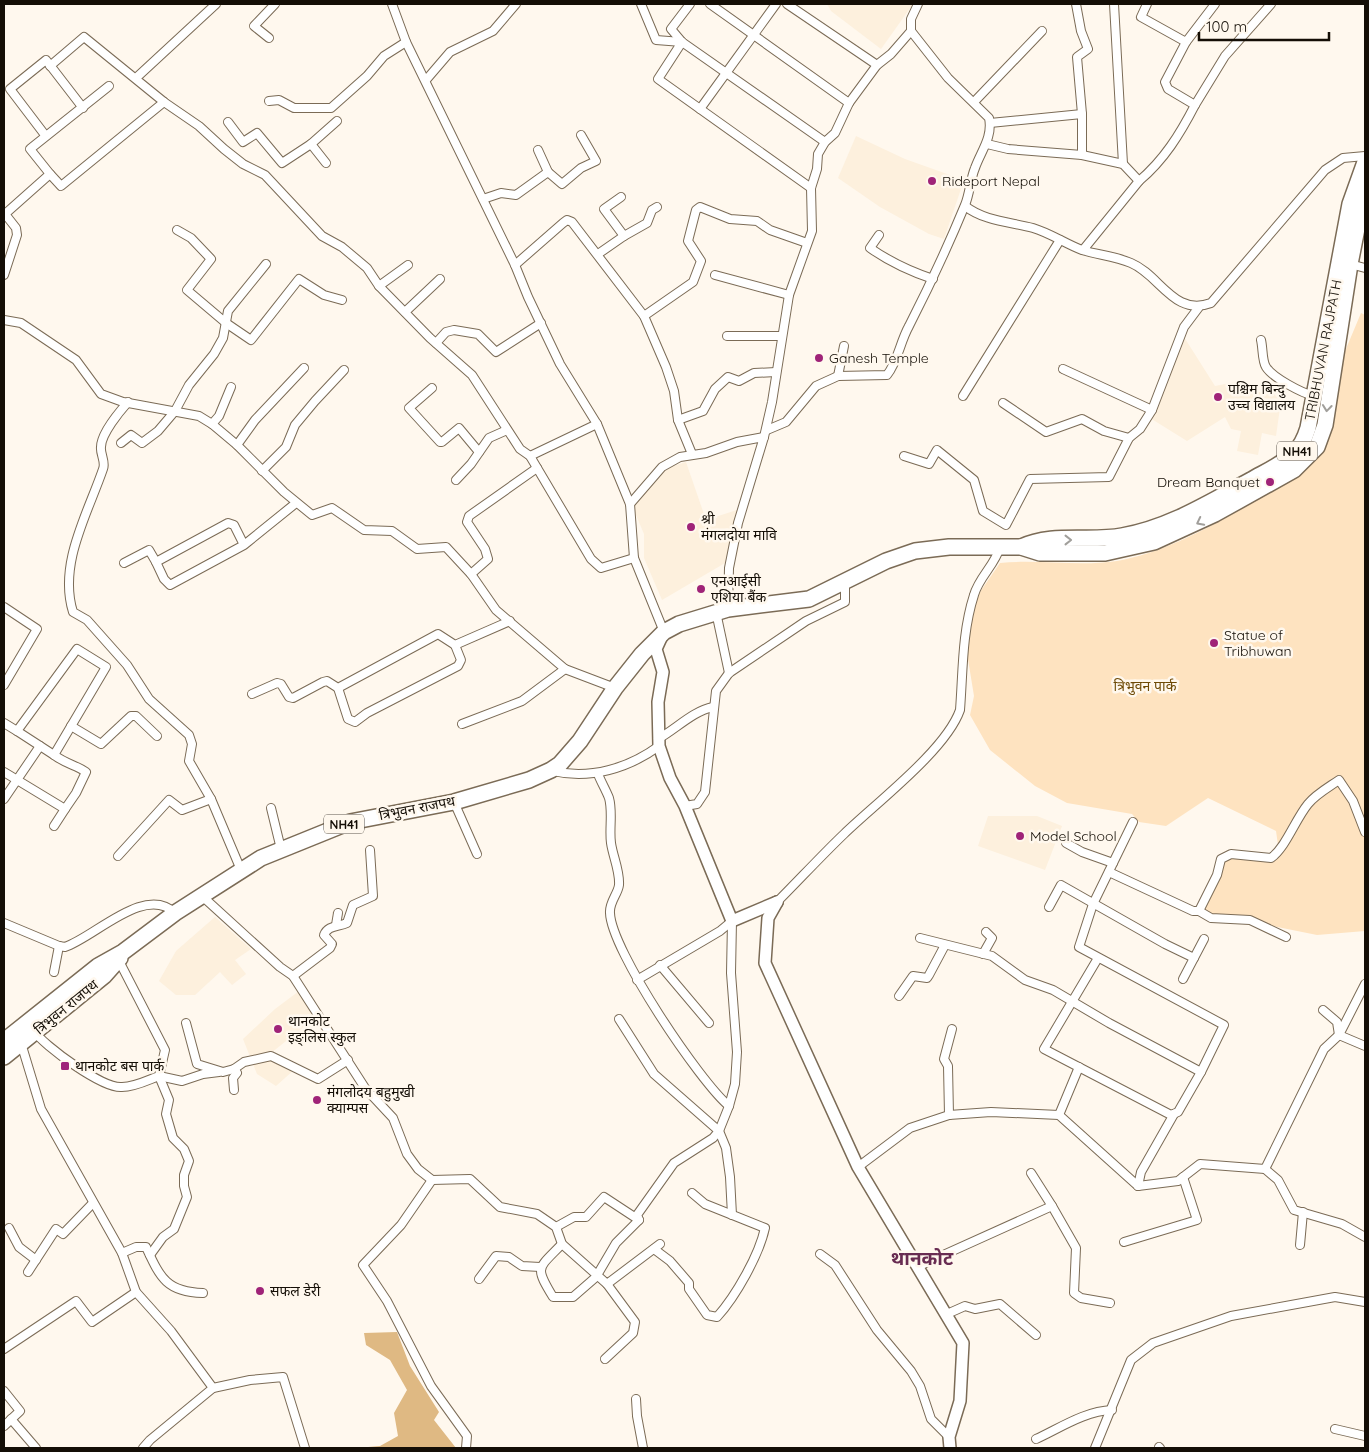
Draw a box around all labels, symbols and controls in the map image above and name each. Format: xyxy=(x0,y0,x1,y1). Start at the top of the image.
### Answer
scale bar xyxy=(1199,10,1329,42)
text: 100 m xyxy=(1206,17,1247,36)
place label: Rideport Nepal xyxy=(942,172,1040,190)
marker: Rideport Nepal xyxy=(926,175,938,187)
street label: TRIBHUVAN RAJPATH xyxy=(1300,278,1346,422)
place label: Ganesh Temple xyxy=(829,349,929,367)
marker: Ganesh Temple xyxy=(813,352,825,364)
place label: पश्चिम बिन्दु उच्च विद्यालय xyxy=(1228,380,1296,414)
marker: पश्चिम बिन्दु उच्च विद्यालय xyxy=(1212,391,1224,403)
one-way arrow xyxy=(1322,405,1333,413)
road number: NH41 xyxy=(1277,442,1317,461)
place label: Dream Banquet xyxy=(1157,473,1260,491)
marker: Dream Banquet xyxy=(1264,476,1276,488)
place label: श्री मंगलदोया मावि xyxy=(701,510,777,544)
one-way arrow xyxy=(1196,516,1205,526)
marker: श्री मंगलदोया मावि xyxy=(685,521,697,533)
one-way arrow xyxy=(1065,534,1073,545)
place label: एनआईसी एशिया बैंक xyxy=(711,572,766,606)
marker: एनआईसी एशिया बैंक xyxy=(695,583,707,595)
place label: Statue of Tribhuwan xyxy=(1224,626,1292,660)
marker: Statue of Tribhuwan xyxy=(1208,637,1220,649)
park label: त्रिभुवन पार्क xyxy=(1114,677,1177,696)
street label: त्रिभुवन राजपथ xyxy=(377,792,458,825)
road number: NH41 xyxy=(324,814,364,834)
place label: Model School xyxy=(1030,827,1117,845)
marker: Model School xyxy=(1014,830,1026,842)
street label: त्रिभुवन राजपथ xyxy=(30,975,103,1039)
place label: थानकोट इङ्लिस स्कुल xyxy=(288,1012,356,1047)
marker: थानकोट इङ्लिस स्कुल xyxy=(272,1023,284,1035)
place label: थानकोट बस पार्क xyxy=(75,1057,164,1075)
marker: थानकोट बस पार्क xyxy=(59,1060,71,1072)
place label: मंगलोदय बहुमुखी क्याम्पस xyxy=(327,1083,415,1117)
marker: मंगलोदय बहुमुखी क्याम्पस xyxy=(311,1094,323,1106)
district label: थानकोट xyxy=(891,1246,954,1270)
place label: सफल डेरी xyxy=(270,1282,321,1300)
marker: सफल डेरी xyxy=(254,1285,266,1297)

